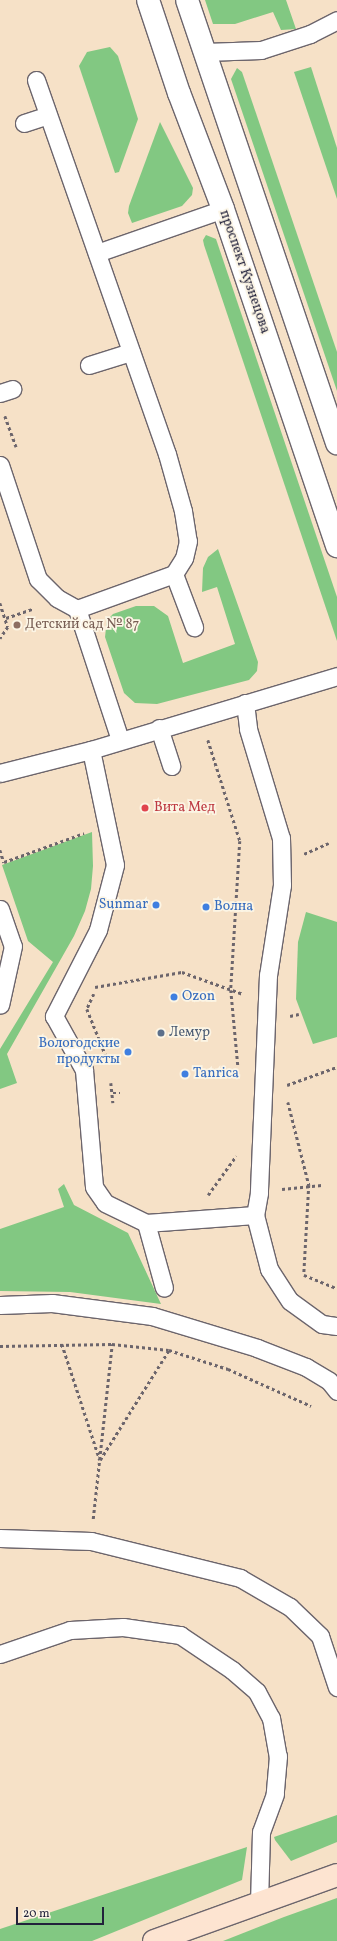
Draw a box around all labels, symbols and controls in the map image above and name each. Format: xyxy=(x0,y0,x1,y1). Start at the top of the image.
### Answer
street label: проспект Кузнецова xyxy=(215,208,273,336)
place label: Детский сад № 87 xyxy=(25,617,139,633)
marker: Детский сад № 87 xyxy=(12,620,22,630)
place label: Вита Мед xyxy=(154,800,215,816)
marker: Вита Мед xyxy=(139,802,151,814)
place label: Sunmar xyxy=(99,897,148,913)
place label: Волна xyxy=(214,899,253,915)
marker: Sunmar xyxy=(151,900,161,910)
marker: Волна xyxy=(201,902,211,912)
place label: Ozon xyxy=(182,989,215,1005)
marker: Ozon xyxy=(169,992,179,1002)
place label: Лемур xyxy=(169,1025,210,1041)
marker: Лемур xyxy=(156,1028,166,1038)
place label: Вологодские продукты xyxy=(39,1036,120,1068)
marker: Вологодские продукты xyxy=(123,1047,133,1057)
place label: Tanrica xyxy=(193,1066,239,1082)
marker: Tanrica xyxy=(180,1069,190,1079)
scale bar xyxy=(18,1899,106,1925)
text: 20 m xyxy=(23,1906,50,1922)

